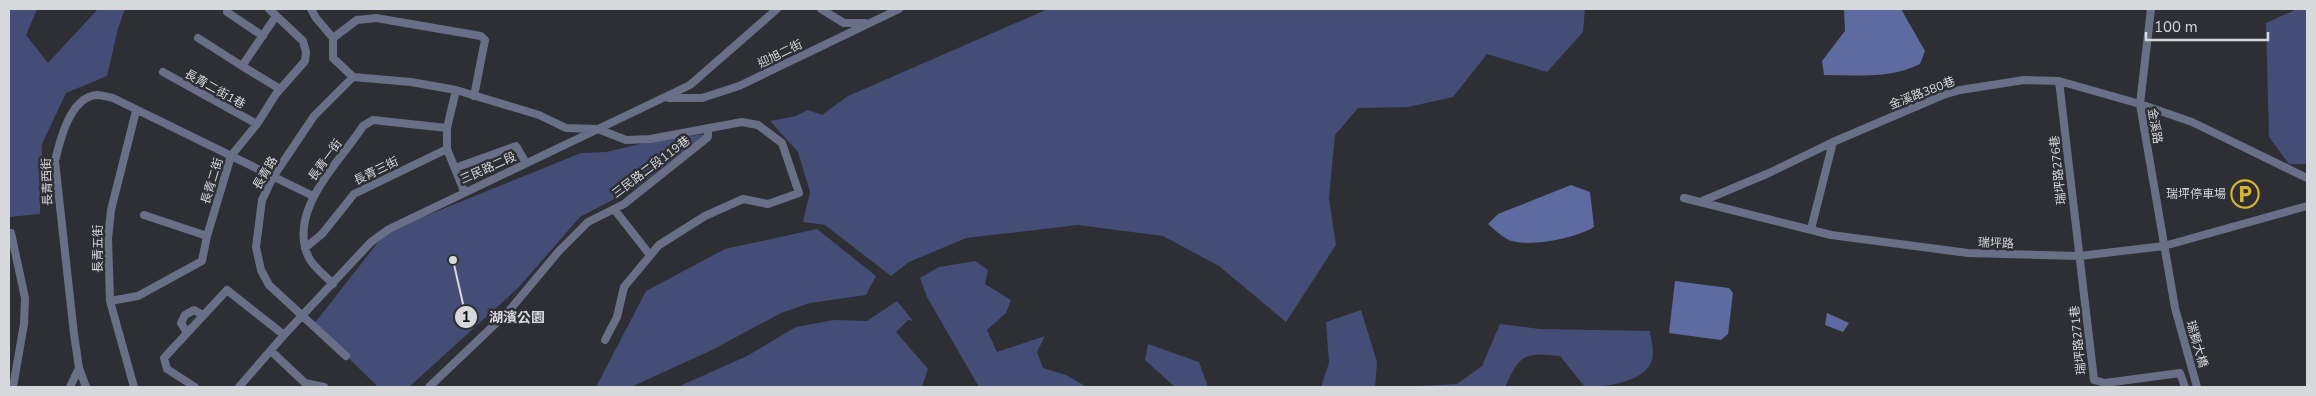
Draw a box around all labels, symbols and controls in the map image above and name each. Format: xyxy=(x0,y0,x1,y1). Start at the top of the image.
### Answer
scale bar xyxy=(2146,10,2268,42)
text: 100 m xyxy=(2154,17,2198,37)
street label: 迎旭二街 xyxy=(755,36,805,72)
street label: 長青二街1巷 xyxy=(182,66,248,112)
street label: 金溪路380巷 xyxy=(1887,73,1957,113)
street label: 金溪路 xyxy=(2144,107,2166,145)
street label: 三民路二段119巷 xyxy=(609,132,693,202)
street label: 瑞坪路276巷 xyxy=(2046,135,2070,205)
street label: 長青一街 xyxy=(304,136,346,184)
street label: 三民路二段 xyxy=(457,148,519,188)
street label: 長青路 xyxy=(249,153,281,193)
street label: 長青三街 xyxy=(351,153,401,189)
street label: 長青二街 xyxy=(197,156,227,206)
street label: 長青西街 xyxy=(38,158,56,206)
parking icon: 瑞坪停車場 xyxy=(2230,179,2260,209)
place label: 瑞坪停車場 xyxy=(2166,186,2226,202)
street label: 長青五街 xyxy=(90,225,106,273)
street label: 瑞坪路 xyxy=(1978,234,2014,252)
callout: 湖濱公園 xyxy=(454,302,555,331)
street label: 瑞坪路271巷 xyxy=(2066,305,2090,375)
text: 1 xyxy=(461,307,471,327)
text: 湖濱公園 xyxy=(489,308,545,327)
street label: 瑞獅大橋 xyxy=(2183,319,2211,369)

